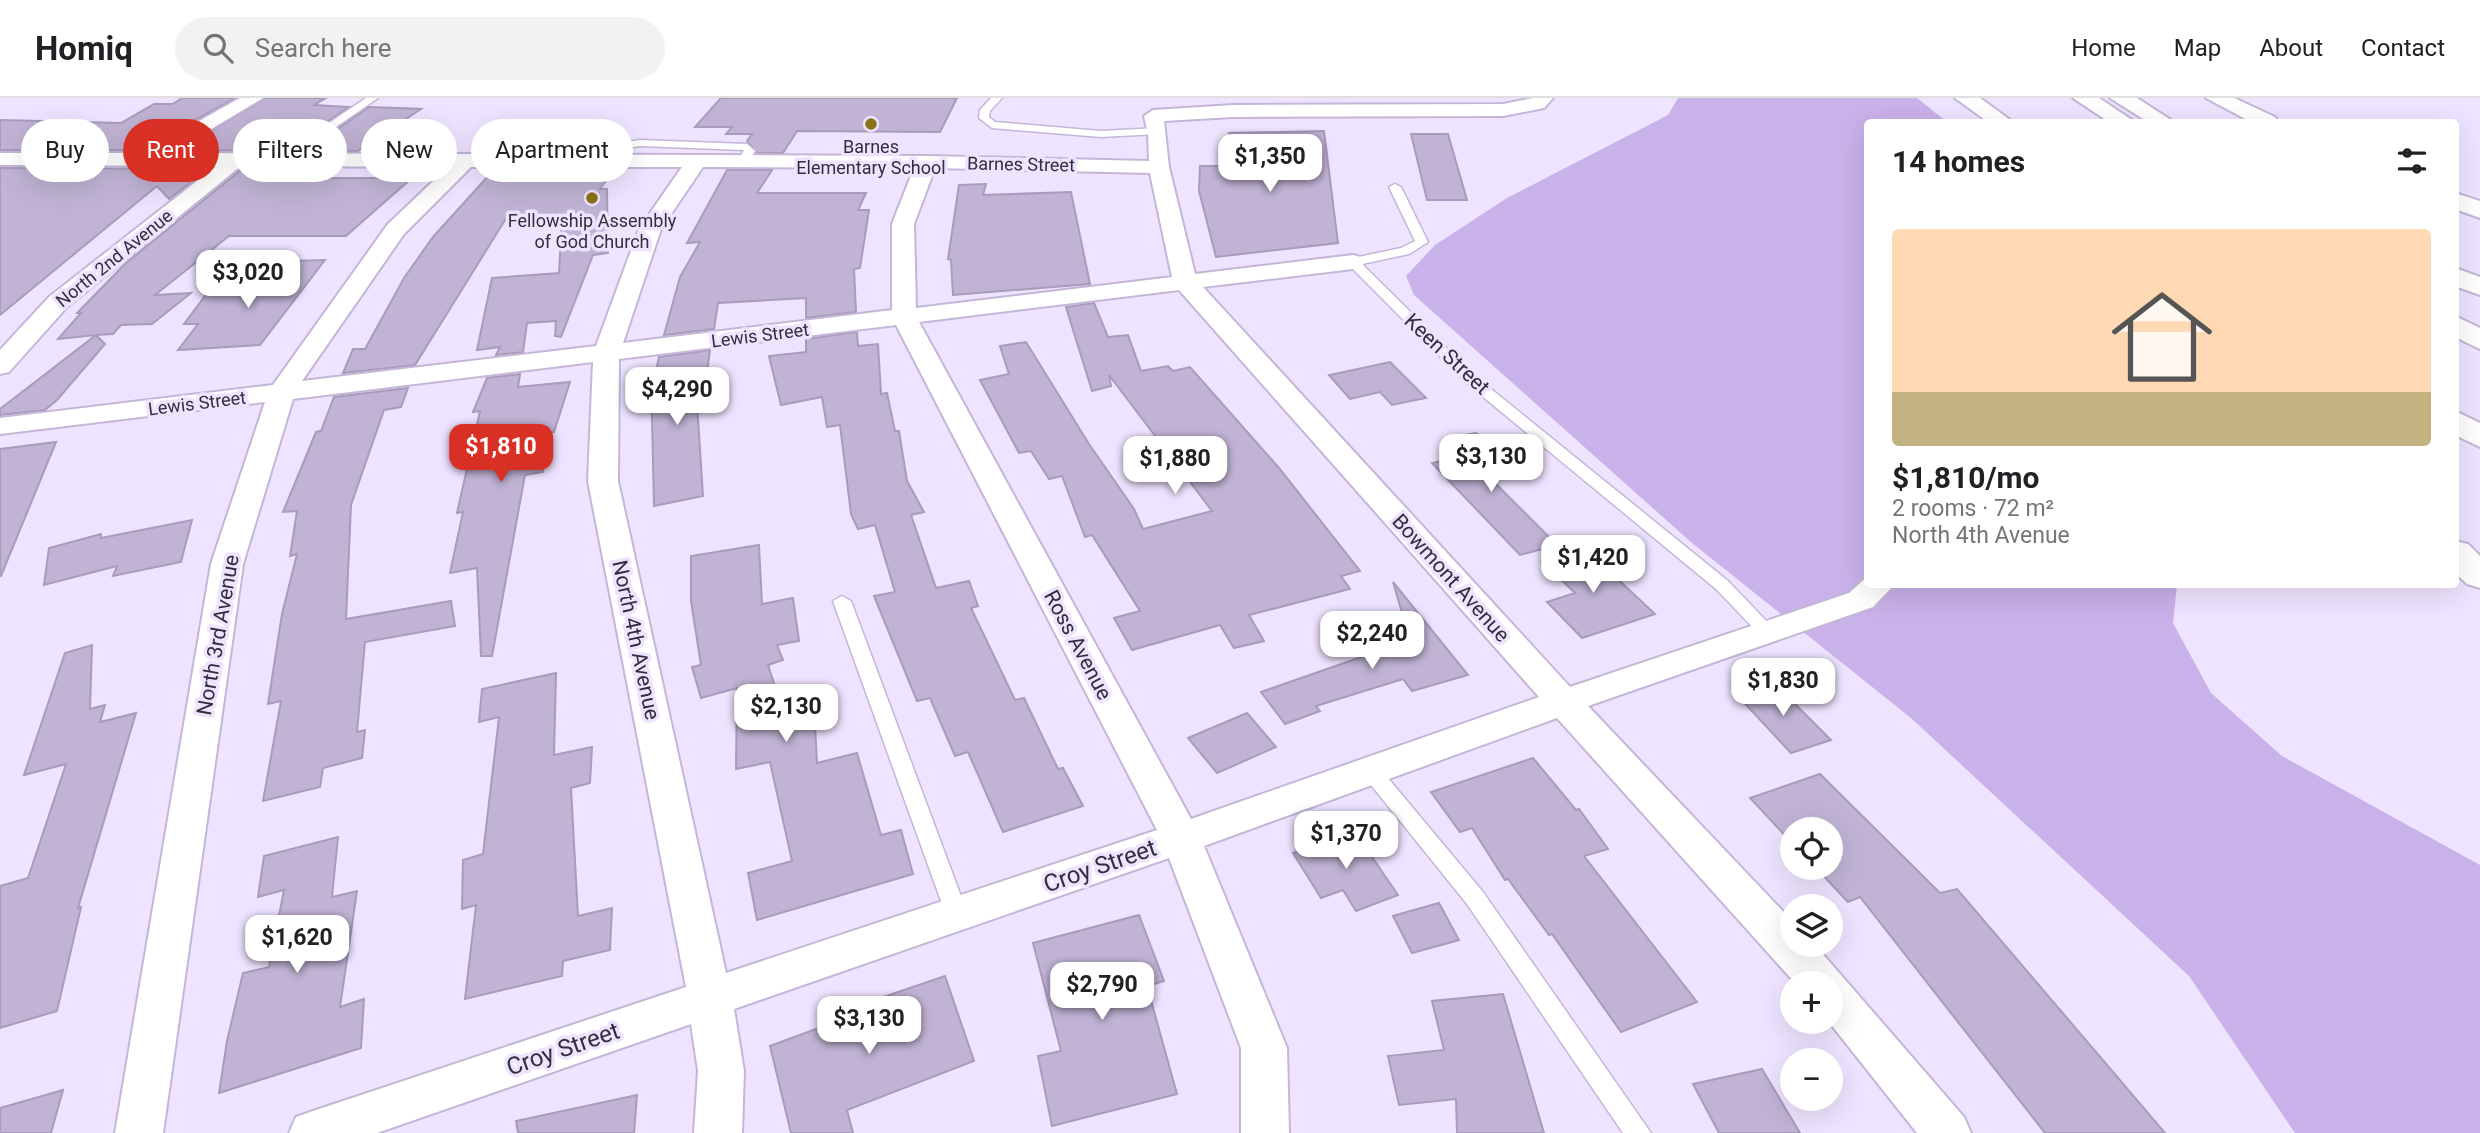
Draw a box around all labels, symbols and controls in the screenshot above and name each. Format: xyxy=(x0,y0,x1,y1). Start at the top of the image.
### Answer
search box xyxy=(175,17,665,80)
text: Homiq xyxy=(35,29,133,68)
icon: search xyxy=(199,29,237,67)
text: Search here xyxy=(255,33,392,63)
text: Home xyxy=(2071,34,2136,62)
text: Map xyxy=(2174,34,2221,62)
text: About xyxy=(2259,34,2323,62)
text: Contact xyxy=(2361,34,2445,62)
marker: Barnes Elementary School xyxy=(863,116,879,132)
chip: Buy xyxy=(21,119,109,182)
chip: Rent xyxy=(123,119,219,182)
chip: Filters xyxy=(233,119,347,182)
chip: New xyxy=(361,119,457,182)
chip: Apartment xyxy=(471,119,633,182)
pin: $1,350 xyxy=(1213,134,1327,194)
place label: Barnes Elementary School xyxy=(796,136,946,178)
icon: filters xyxy=(2393,142,2431,180)
text: $1,350 xyxy=(1234,143,1306,170)
text: 14 homes xyxy=(1892,144,2025,179)
street label: Barnes Street xyxy=(967,153,1075,175)
marker: Fellowship Assembly of God Church xyxy=(584,190,600,206)
street label: North 2nd Avenue xyxy=(52,205,176,311)
place label: Fellowship Assembly of God Church xyxy=(508,210,677,252)
pin: $3,020 xyxy=(191,250,305,310)
text: $3,020 xyxy=(212,259,284,286)
icon: home xyxy=(2099,274,2225,400)
street label: Keen Street xyxy=(1400,309,1495,399)
street label: Lewis Street xyxy=(710,319,810,351)
pin: $4,290 xyxy=(620,368,734,427)
text: $4,290 xyxy=(641,376,713,403)
street label: Lewis Street xyxy=(147,387,247,419)
pin: $1,810 xyxy=(444,424,558,484)
text: $1,810 xyxy=(465,433,537,460)
pin: $3,130 xyxy=(1434,434,1548,494)
pin: $1,880 xyxy=(1118,436,1232,496)
text: $3,130 xyxy=(1455,443,1527,470)
text: $1,880 xyxy=(1139,445,1211,472)
text: $1,810/mo xyxy=(1892,460,2040,495)
text: 2 rooms · 72 m² xyxy=(1892,495,2054,522)
street label: Bowmont Avenue xyxy=(1387,509,1515,647)
text: North 4th Avenue xyxy=(1892,522,2070,549)
pin: $1,420 xyxy=(1536,536,1650,595)
text: $1,420 xyxy=(1557,544,1629,571)
street label: North 3rd Avenue xyxy=(192,553,244,717)
street label: North 4th Avenue xyxy=(607,558,665,722)
street label: Ross Avenue xyxy=(1039,586,1117,704)
pin: $2,240 xyxy=(1315,612,1429,671)
text: $2,240 xyxy=(1336,620,1408,647)
pin: $1,830 xyxy=(1726,658,1840,718)
text: $1,830 xyxy=(1747,667,1819,694)
pin: $2,130 xyxy=(729,684,843,744)
text: $2,130 xyxy=(750,693,822,720)
pin: $1,370 xyxy=(1289,812,1403,871)
map controls xyxy=(1780,817,1843,1111)
button: locate xyxy=(1780,817,1843,880)
text: $1,370 xyxy=(1310,820,1382,847)
street label: Croy Street xyxy=(1040,834,1160,898)
button: layers xyxy=(1780,894,1843,957)
pin: $1,620 xyxy=(240,916,354,975)
text: $1,620 xyxy=(261,924,333,951)
pin: $2,790 xyxy=(1045,962,1159,1022)
text: $2,790 xyxy=(1066,971,1138,998)
button: + xyxy=(1780,971,1843,1034)
pin: $3,130 xyxy=(812,996,926,1056)
text: $3,130 xyxy=(833,1005,905,1032)
street label: Croy Street xyxy=(503,1017,623,1081)
button: − xyxy=(1780,1048,1843,1111)

